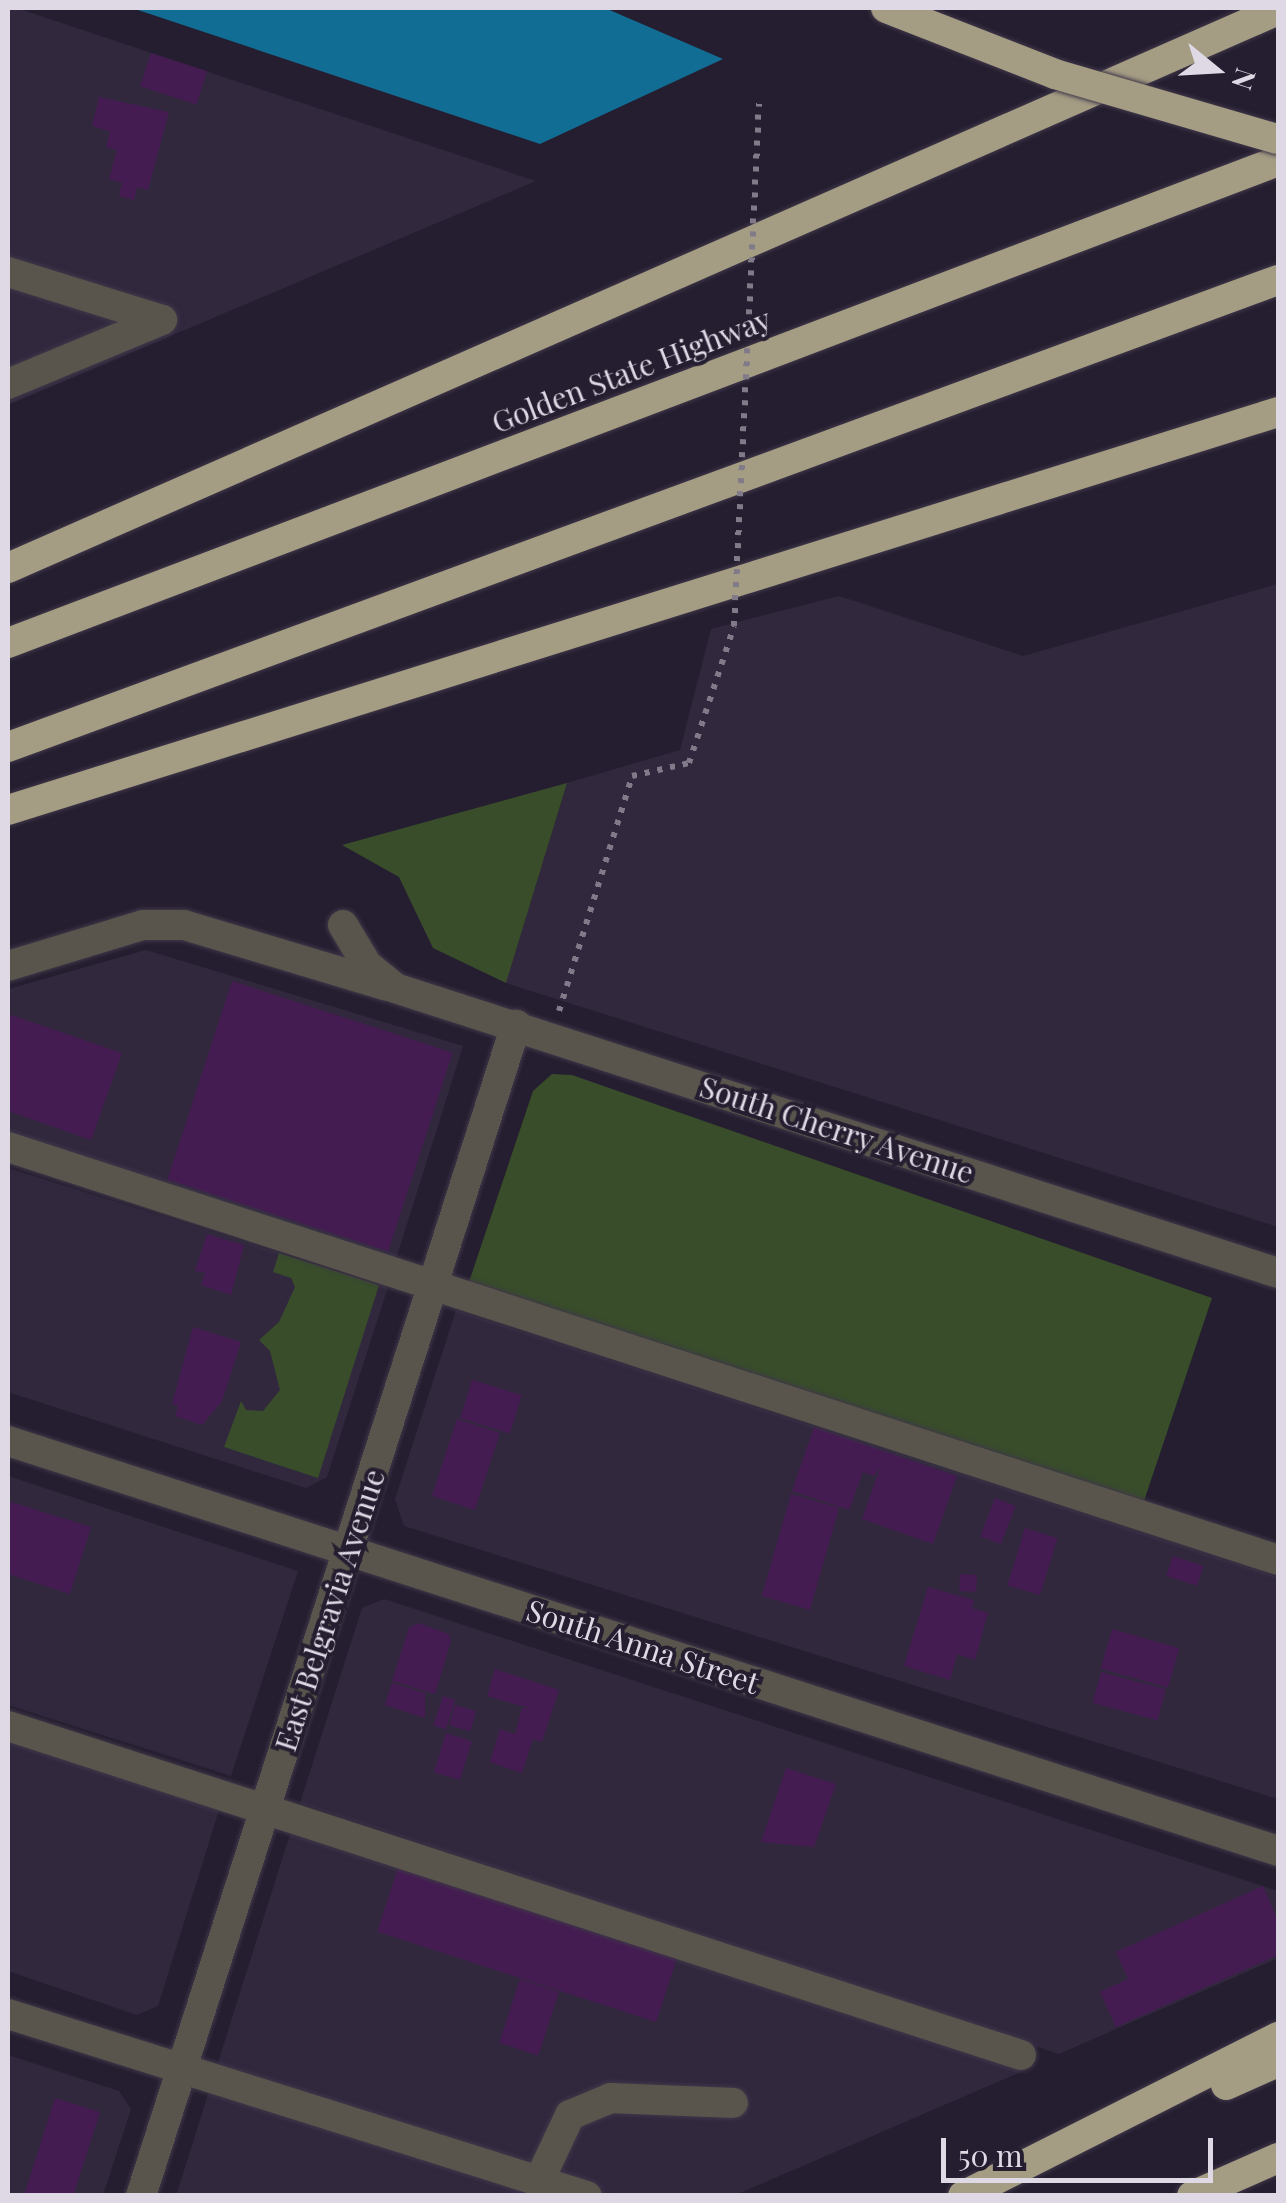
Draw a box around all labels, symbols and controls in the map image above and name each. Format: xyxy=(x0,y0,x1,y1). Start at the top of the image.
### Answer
north arrow xyxy=(1166,20,1266,120)
text: N xyxy=(1224,64,1266,95)
street label: Golden State Highway xyxy=(486,300,776,440)
street label: South Cherry Avenue xyxy=(695,1067,979,1191)
street label: East Belgravia Avenue xyxy=(266,1464,392,1756)
street label: South Anna Street xyxy=(522,1591,764,1701)
scale bar xyxy=(946,2118,1218,2180)
text: 50 m xyxy=(958,2135,1023,2175)

